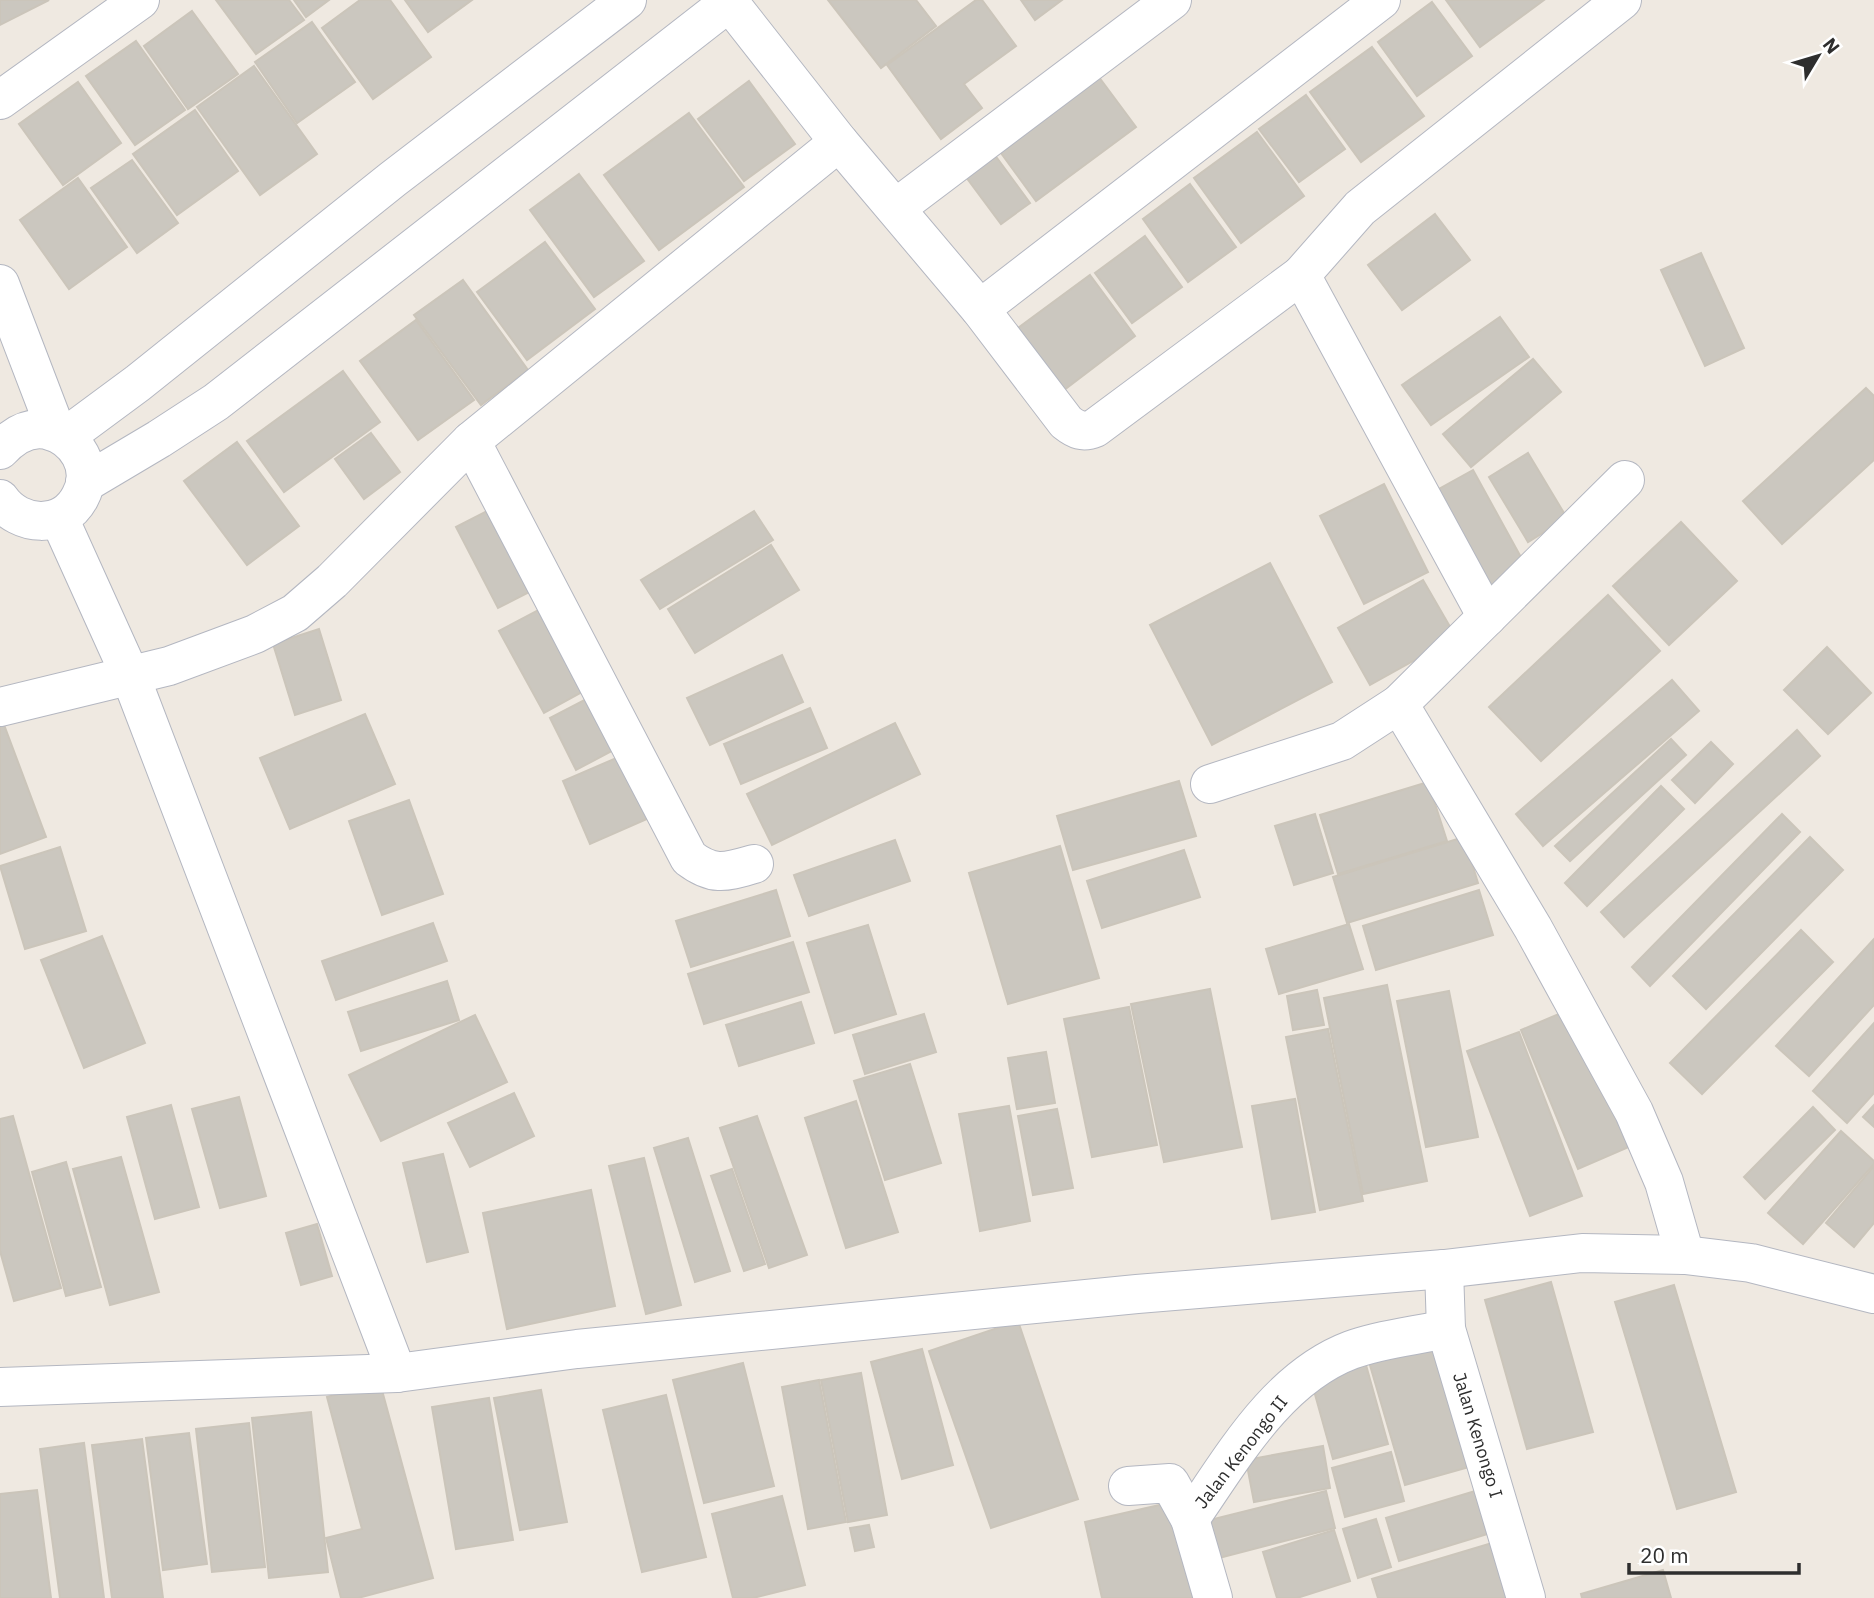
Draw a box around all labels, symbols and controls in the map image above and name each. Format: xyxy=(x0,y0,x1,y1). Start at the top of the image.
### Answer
north arrow xyxy=(1783,21,1853,91)
text: N xyxy=(1818,33,1845,58)
street label: Jalan Kenongo I xyxy=(1448,1369,1508,1501)
street label: Jalan Kenongo II xyxy=(1190,1391,1292,1513)
scale bar xyxy=(1629,1532,1799,1576)
text: 20 m xyxy=(1640,1541,1689,1569)

